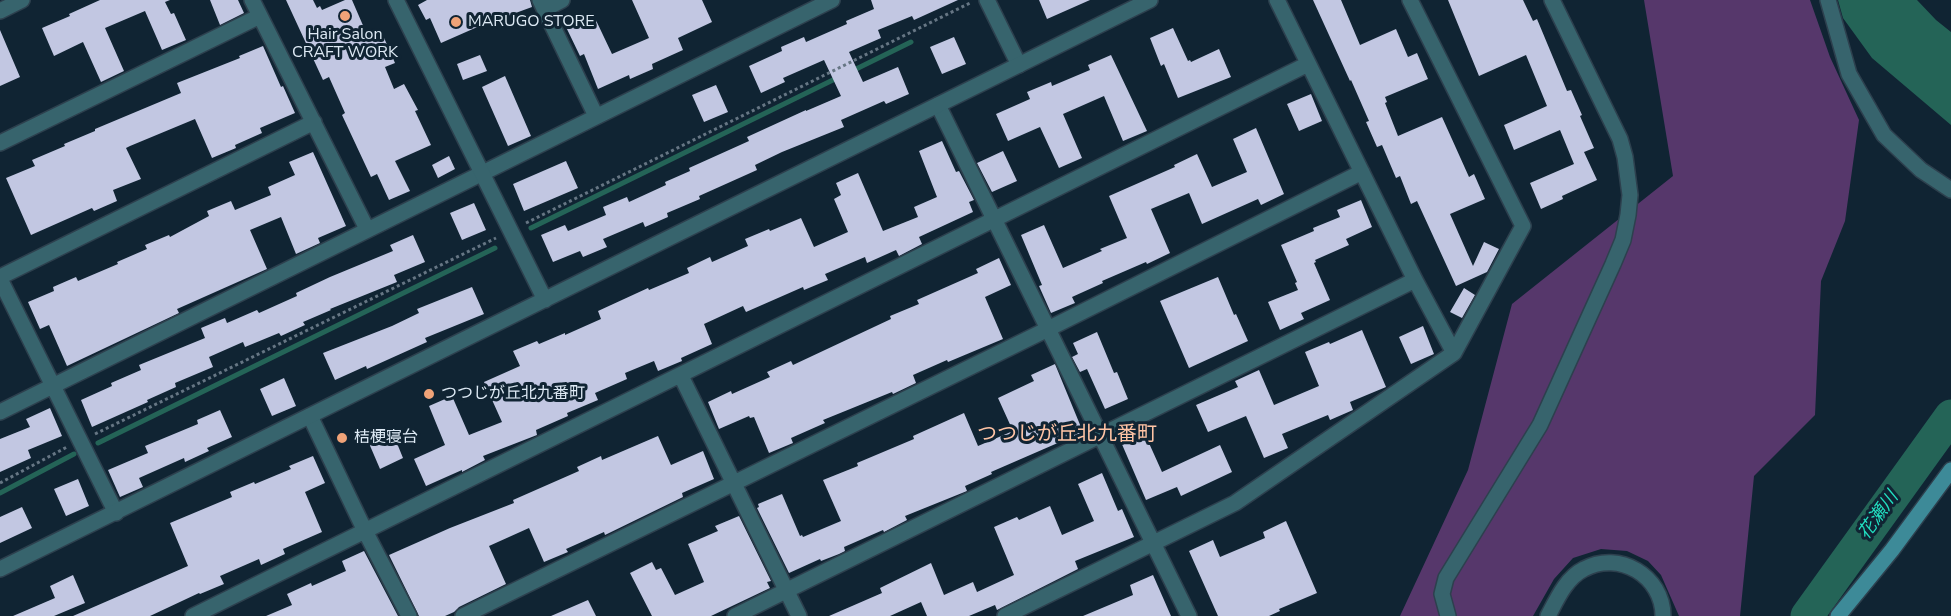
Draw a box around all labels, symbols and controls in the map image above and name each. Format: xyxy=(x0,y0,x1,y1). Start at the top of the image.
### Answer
marker: Hair Salon CRAFT WORK xyxy=(338,9,352,23)
place label: MARUGO STORE xyxy=(468,12,595,32)
marker: MARUGO STORE xyxy=(449,15,463,29)
place label: Hair Salon CRAFT WORK xyxy=(292,25,398,63)
place label: つつじが丘北九番町 xyxy=(441,384,585,404)
marker: つつじが丘北九番町 xyxy=(422,387,436,401)
district label: つつじが丘北九番町 xyxy=(977,423,1157,447)
place label: 桔梗寝台 xyxy=(354,428,418,448)
marker: 桔梗寝台 xyxy=(335,431,349,445)
water label: 花瀬川 xyxy=(1854,488,1904,544)

